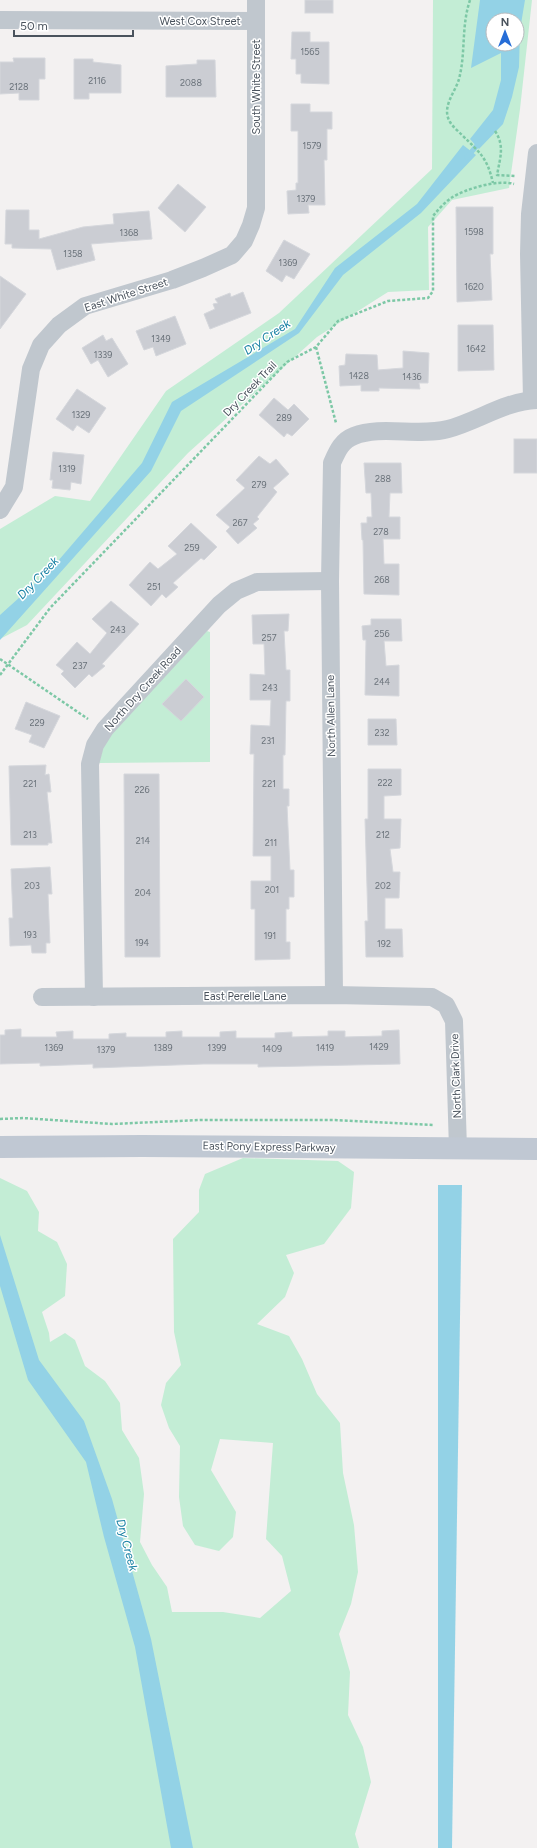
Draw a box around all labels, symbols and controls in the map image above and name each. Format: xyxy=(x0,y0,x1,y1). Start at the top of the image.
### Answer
scale bar xyxy=(14,12,133,38)
north arrow xyxy=(485,12,525,52)
street label: West Cox Street xyxy=(159,15,241,28)
text: N xyxy=(501,16,509,29)
text: 50 m xyxy=(20,19,48,33)
street label: South White Street xyxy=(250,39,263,135)
house number: 1565 xyxy=(300,46,320,57)
house number: 2116 xyxy=(88,75,106,86)
house number: 2088 xyxy=(180,77,202,88)
house number: 2128 xyxy=(9,81,29,92)
house number: 1579 xyxy=(303,140,321,151)
house number: 1379 xyxy=(297,193,315,204)
house number: 1598 xyxy=(464,226,484,237)
house number: 1368 xyxy=(119,227,139,238)
house number: 1358 xyxy=(63,248,83,259)
house number: 1369 xyxy=(279,257,297,268)
street label: East White Street xyxy=(83,275,169,315)
house number: 1620 xyxy=(464,281,484,292)
water label: Dry Creek xyxy=(241,316,294,358)
house number: 1349 xyxy=(151,333,171,344)
house number: 1642 xyxy=(466,343,486,354)
house number: 1339 xyxy=(94,349,112,360)
street label: Dry Creek Trail xyxy=(221,359,279,419)
house number: 1428 xyxy=(349,370,369,381)
house number: 1436 xyxy=(402,371,422,382)
house number: 1329 xyxy=(72,409,90,420)
house number: 289 xyxy=(276,412,292,423)
house number: 1319 xyxy=(58,463,76,474)
house number: 288 xyxy=(375,473,392,484)
house number: 279 xyxy=(252,479,266,490)
house number: 267 xyxy=(233,517,248,528)
house number: 278 xyxy=(373,526,389,537)
house number: 259 xyxy=(184,542,200,553)
water label: Dry Creek xyxy=(14,553,62,602)
house number: 268 xyxy=(374,574,390,585)
house number: 251 xyxy=(147,581,161,592)
house number: 243 xyxy=(110,624,126,635)
house number: 256 xyxy=(374,628,390,639)
house number: 257 xyxy=(261,632,277,643)
street label: North Dry Creek Road xyxy=(102,644,184,734)
house number: 237 xyxy=(73,660,88,671)
street label: North Allen Lane xyxy=(324,675,338,757)
house number: 244 xyxy=(374,676,391,687)
house number: 243 xyxy=(262,682,278,693)
house number: 229 xyxy=(29,717,45,728)
house number: 232 xyxy=(375,727,389,738)
house number: 231 xyxy=(261,735,275,746)
house number: 222 xyxy=(377,777,393,788)
house number: 221 xyxy=(23,778,37,789)
house number: 221 xyxy=(262,778,276,789)
house number: 226 xyxy=(134,784,150,795)
house number: 213 xyxy=(23,829,37,840)
house number: 212 xyxy=(376,829,390,840)
house number: 214 xyxy=(136,835,151,846)
house number: 211 xyxy=(265,837,277,848)
house number: 203 xyxy=(24,880,40,891)
house number: 202 xyxy=(375,880,391,891)
house number: 201 xyxy=(265,884,279,895)
house number: 204 xyxy=(135,887,152,898)
house number: 193 xyxy=(23,929,37,940)
house number: 191 xyxy=(264,930,276,941)
house number: 194 xyxy=(135,937,150,948)
house number: 192 xyxy=(377,938,391,949)
street label: East Perelle Lane xyxy=(203,990,287,1003)
street label: North Clark Drive xyxy=(448,1033,464,1119)
house number: 1429 xyxy=(369,1041,389,1052)
house number: 1369 xyxy=(45,1042,63,1053)
house number: 1389 xyxy=(153,1042,173,1053)
house number: 1399 xyxy=(208,1042,226,1053)
house number: 1419 xyxy=(316,1042,334,1053)
house number: 1409 xyxy=(262,1043,282,1054)
house number: 1379 xyxy=(97,1044,115,1055)
street label: East Pony Express Parkway xyxy=(202,1139,336,1155)
water label: Dry Creek xyxy=(113,1517,141,1574)

